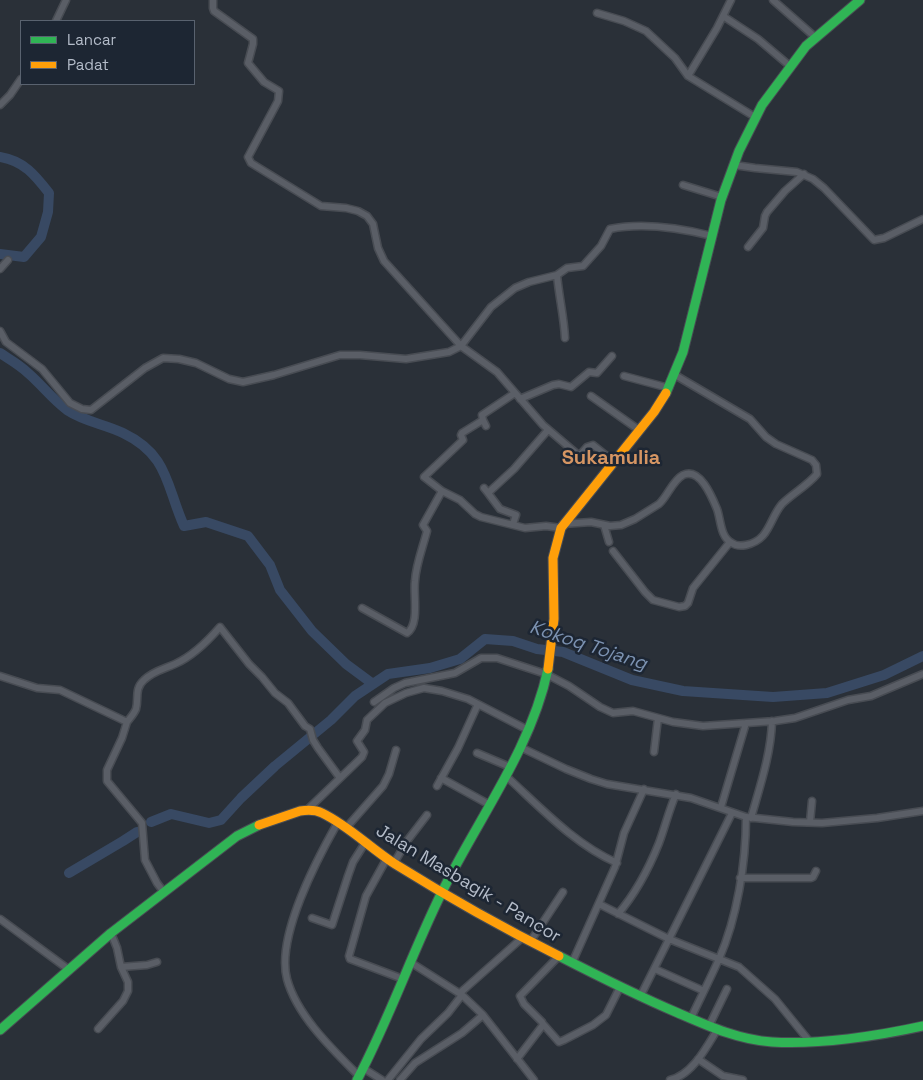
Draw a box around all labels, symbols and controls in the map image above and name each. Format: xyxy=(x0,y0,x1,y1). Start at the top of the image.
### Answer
legend xyxy=(20,20,195,85)
text: Lancar xyxy=(67,30,116,49)
text: Padat xyxy=(67,55,109,74)
district label: Sukamulia xyxy=(562,447,660,471)
water label: Kokoq Tojang xyxy=(526,616,650,676)
street label: Jalan Masbagik - Pancor xyxy=(372,820,564,948)

